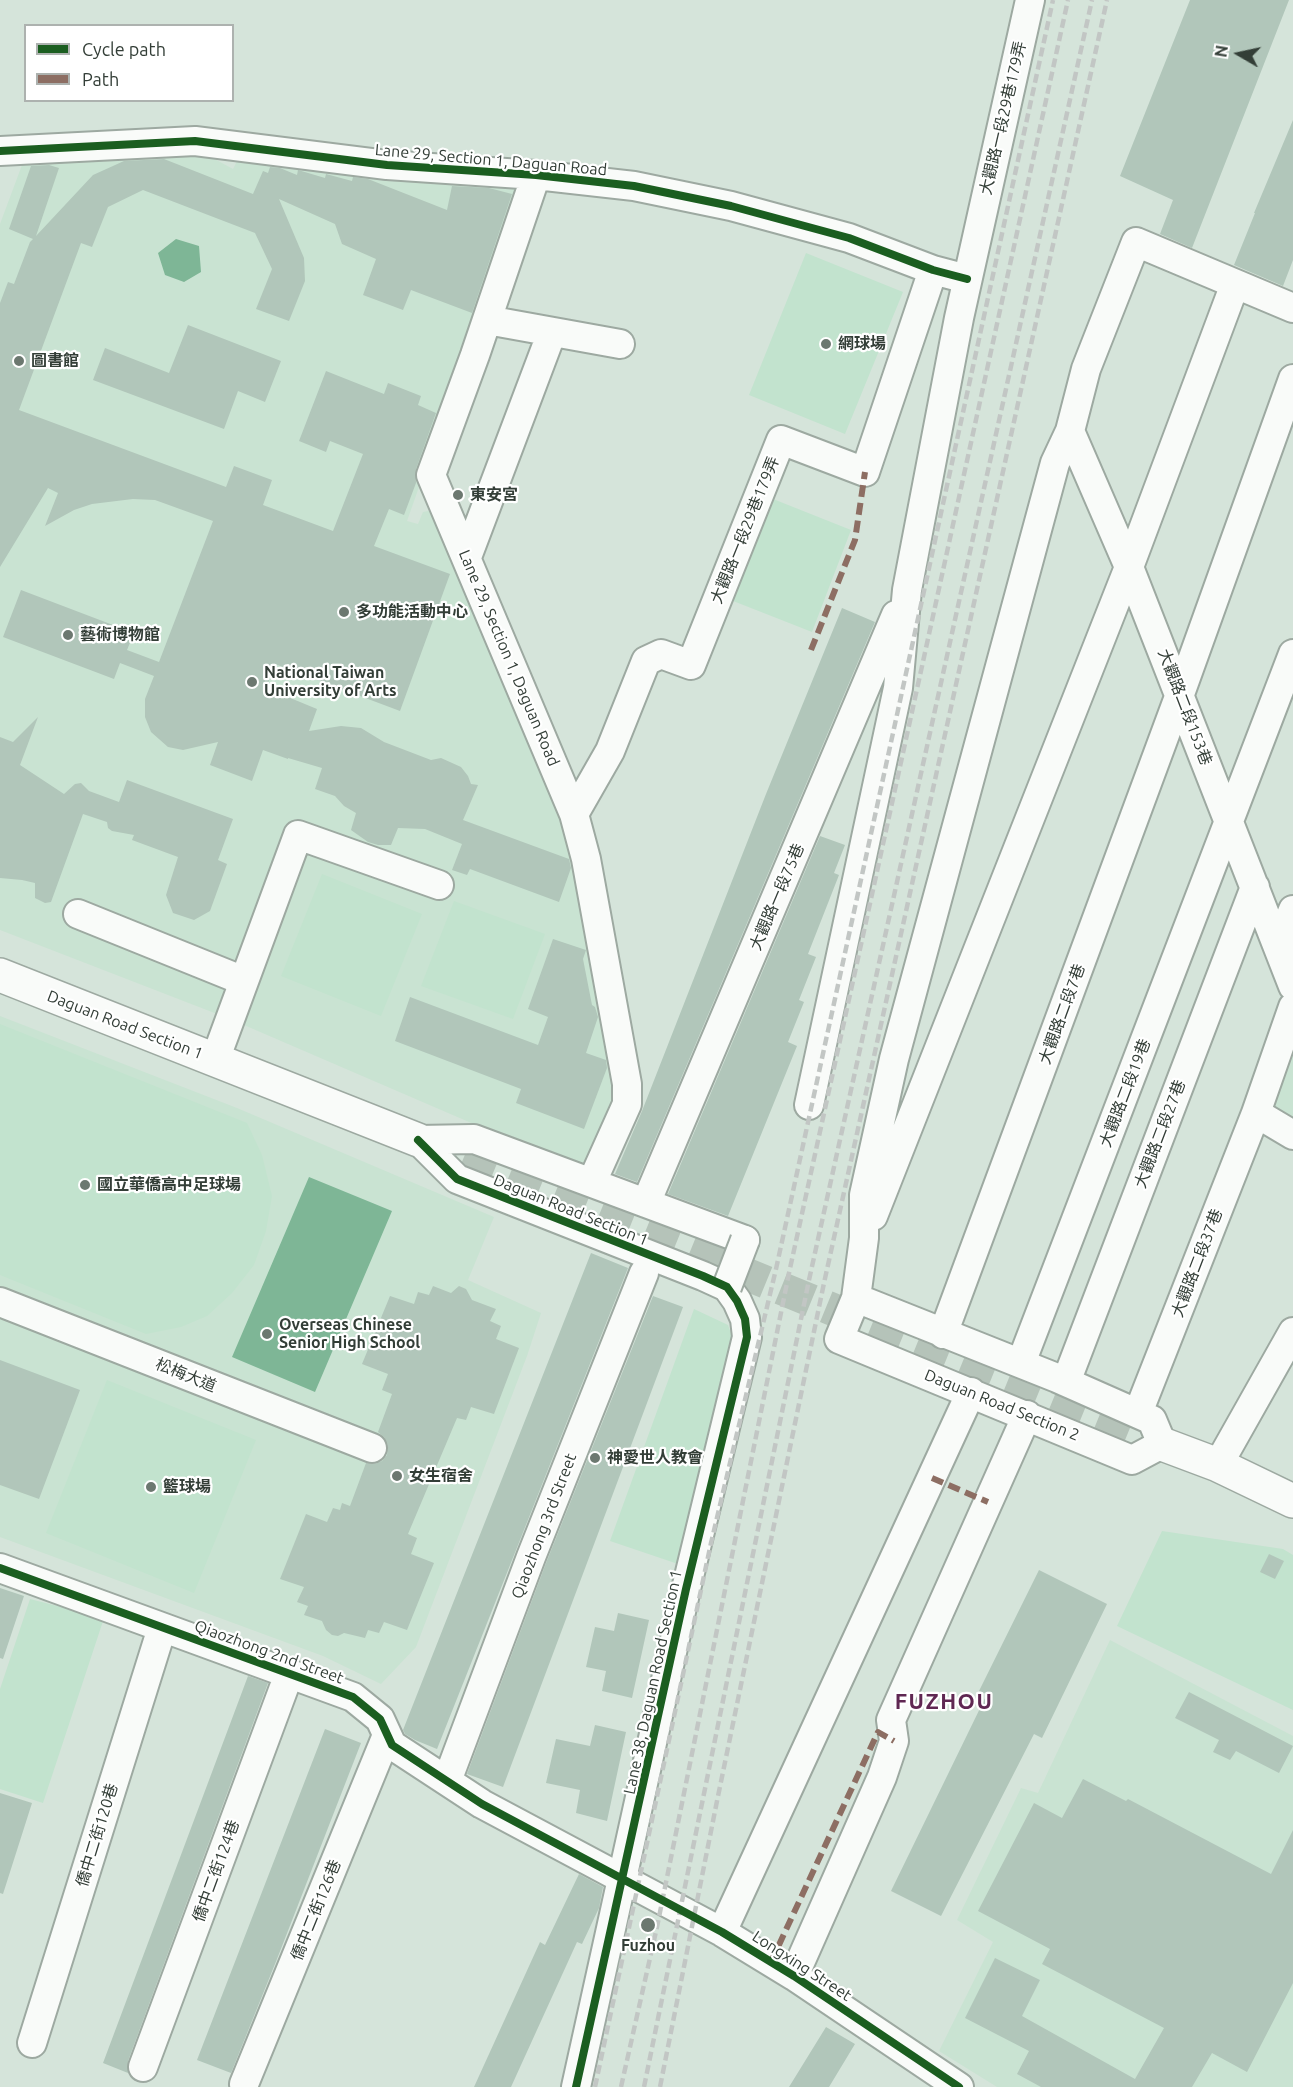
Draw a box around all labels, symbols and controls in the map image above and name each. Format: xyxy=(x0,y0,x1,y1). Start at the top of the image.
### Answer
legend xyxy=(24,24,234,102)
north arrow xyxy=(1209,24,1269,84)
text: Cycle path xyxy=(82,39,166,59)
street label: 大觀路一段29巷179弄 xyxy=(976,39,1030,197)
text: N xyxy=(1211,44,1231,58)
text: Path xyxy=(82,69,119,89)
street label: Lane 29, Section 1, Daguan Road xyxy=(374,140,608,180)
place label: 網球場 xyxy=(838,334,886,354)
marker: 網球場 xyxy=(819,337,833,351)
place label: 圖書館 xyxy=(31,351,79,371)
marker: 圖書館 xyxy=(12,354,26,368)
street label: 大觀路一段29巷179弄 xyxy=(707,454,783,606)
place label: 東安宮 xyxy=(470,485,518,505)
marker: 東安宮 xyxy=(451,488,465,502)
street label: Lane 29, Section 1, Daguan Road xyxy=(455,547,563,769)
place label: 多功能活動中心 xyxy=(356,602,468,622)
marker: 多功能活動中心 xyxy=(337,605,351,619)
place label: 藝術博物館 xyxy=(80,625,160,645)
marker: 藝術博物館 xyxy=(61,628,75,642)
street label: 大觀路二段153巷 xyxy=(1154,646,1216,768)
place label: National Taiwan University of Arts xyxy=(264,663,397,701)
marker: National Taiwan University of Arts xyxy=(245,675,259,689)
street label: 大觀路一段75巷 xyxy=(746,841,808,953)
street label: 大觀路二段7巷 xyxy=(1035,961,1089,1067)
street label: Daguan Road Section 1 xyxy=(44,986,206,1064)
street label: 大觀路二段19巷 xyxy=(1096,1036,1154,1150)
street label: 大觀路二段27巷 xyxy=(1131,1077,1189,1191)
street label: Daguan Road Section 1 xyxy=(491,1170,651,1250)
place label: 國立華僑高中足球場 xyxy=(97,1175,241,1195)
marker: 國立華僑高中足球場 xyxy=(78,1178,92,1192)
street label: 大觀路二段37巷 xyxy=(1168,1206,1226,1320)
place label: Overseas Chinese Senior High School xyxy=(279,1315,420,1353)
marker: Overseas Chinese Senior High School xyxy=(260,1327,274,1341)
street label: 松梅大道 xyxy=(153,1354,219,1396)
street label: Daguan Road Section 2 xyxy=(922,1365,1082,1445)
place label: 神愛世人教會 xyxy=(607,1448,703,1468)
street label: Qiaozhong 3rd Street xyxy=(507,1451,581,1601)
marker: 神愛世人教會 xyxy=(588,1451,602,1465)
place label: 女生宿舍 xyxy=(409,1466,473,1486)
marker: 女生宿舍 xyxy=(390,1469,404,1483)
place label: 籃球場 xyxy=(163,1477,211,1497)
marker: 籃球場 xyxy=(144,1480,158,1494)
street label: Lane 38, Daguan Road Section 1 xyxy=(620,1568,686,1796)
street label: Qiaozhong 2nd Street xyxy=(192,1616,346,1688)
district label: FUZHOU xyxy=(895,1689,993,1715)
street label: 僑中二街120巷 xyxy=(72,1781,122,1889)
street label: 僑中二街124巷 xyxy=(189,1817,243,1925)
street label: 僑中二街126巷 xyxy=(287,1857,345,1963)
marker: Fuzhou xyxy=(639,1916,657,1934)
street label: Longxing Street xyxy=(749,1927,855,2005)
place label: Fuzhou xyxy=(621,1936,675,1956)

